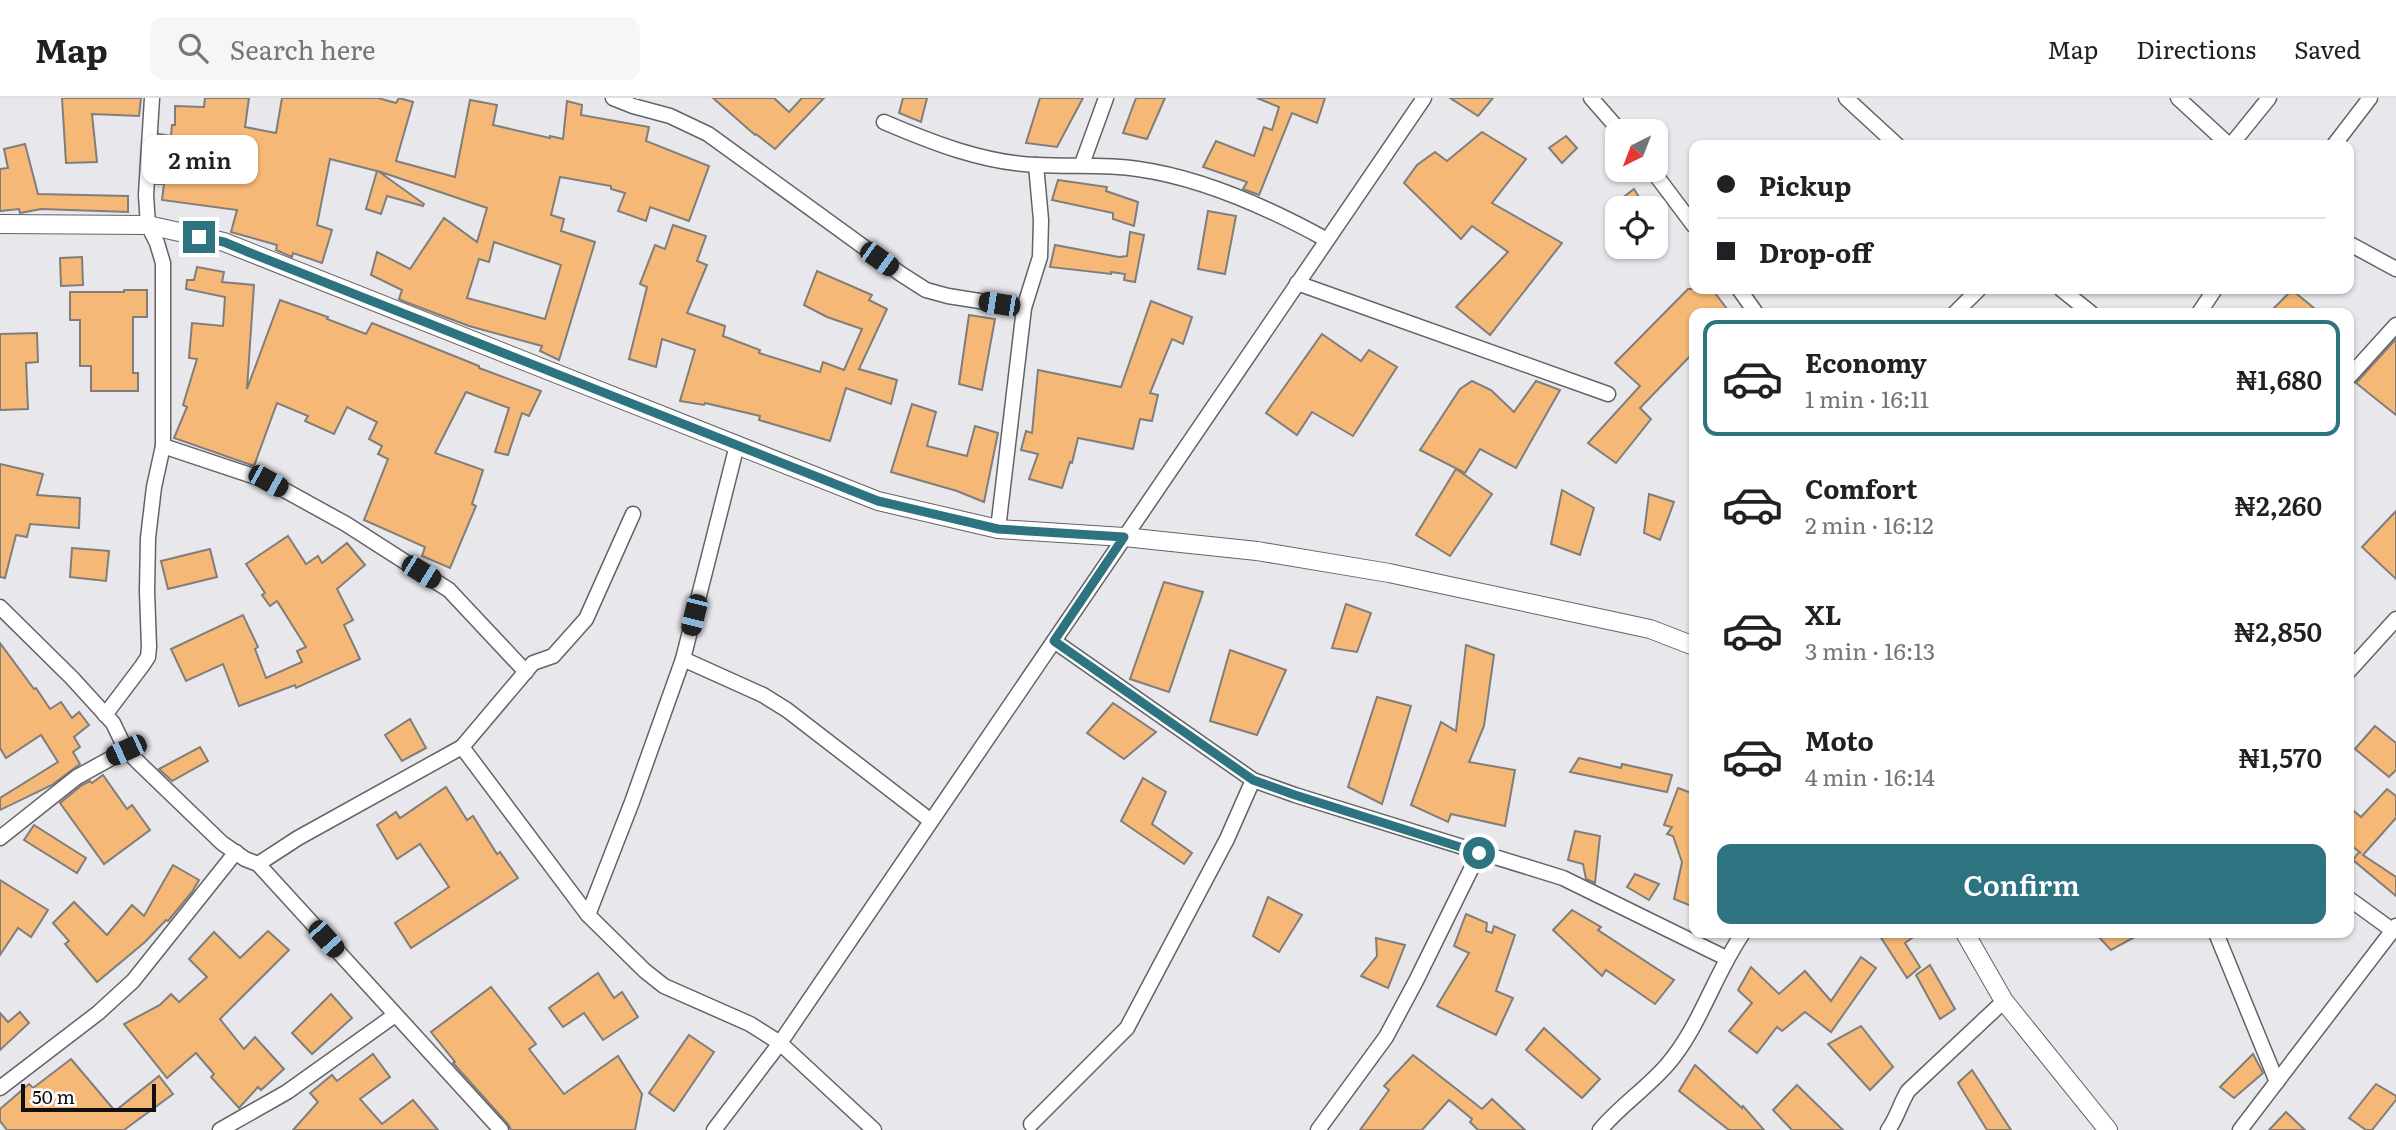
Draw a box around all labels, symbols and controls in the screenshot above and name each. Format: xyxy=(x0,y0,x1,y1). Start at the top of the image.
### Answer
search box xyxy=(150,17,640,80)
text: Map xyxy=(35,24,108,73)
icon: search xyxy=(174,29,212,67)
text: Search here xyxy=(230,29,376,68)
text: Map xyxy=(2047,31,2098,66)
text: Directions xyxy=(2136,31,2256,66)
text: Saved xyxy=(2294,31,2361,66)
north arrow xyxy=(1605,119,1668,182)
map controls xyxy=(1605,119,1668,259)
callout: 2 min xyxy=(141,136,257,184)
text: 2 min xyxy=(168,142,232,176)
text: Pickup xyxy=(1759,165,1851,204)
button: locate xyxy=(1605,196,1668,259)
route end xyxy=(183,221,215,253)
text: Drop-off xyxy=(1759,232,1872,271)
car xyxy=(856,238,903,280)
car xyxy=(977,290,1022,318)
text: Economy xyxy=(1805,342,1927,381)
icon: car xyxy=(1721,347,1784,410)
text: ₦1,680 xyxy=(2236,359,2322,398)
text: 1 min · 16:11 xyxy=(1805,381,1929,415)
car xyxy=(245,462,292,500)
text: Comfort xyxy=(1805,468,1917,507)
icon: car xyxy=(1721,473,1784,536)
text: ₦2,260 xyxy=(2234,485,2322,524)
text: 2 min · 16:12 xyxy=(1805,507,1934,541)
car xyxy=(398,552,445,592)
car xyxy=(679,592,710,638)
text: XL xyxy=(1805,594,1842,633)
icon: car xyxy=(1721,599,1784,662)
text: ₦2,850 xyxy=(2234,611,2322,650)
text: 3 min · 16:13 xyxy=(1805,633,1935,667)
text: Moto xyxy=(1805,720,1874,759)
icon: car xyxy=(1721,725,1784,788)
car xyxy=(103,732,150,768)
text: ₦1,570 xyxy=(2238,737,2322,776)
text: 4 min · 16:14 xyxy=(1805,759,1935,793)
route start xyxy=(1463,837,1495,869)
button: Confirm xyxy=(1717,844,2326,924)
car xyxy=(305,916,348,962)
scale bar xyxy=(21,1081,156,1113)
text: 50 m xyxy=(32,1082,75,1110)

